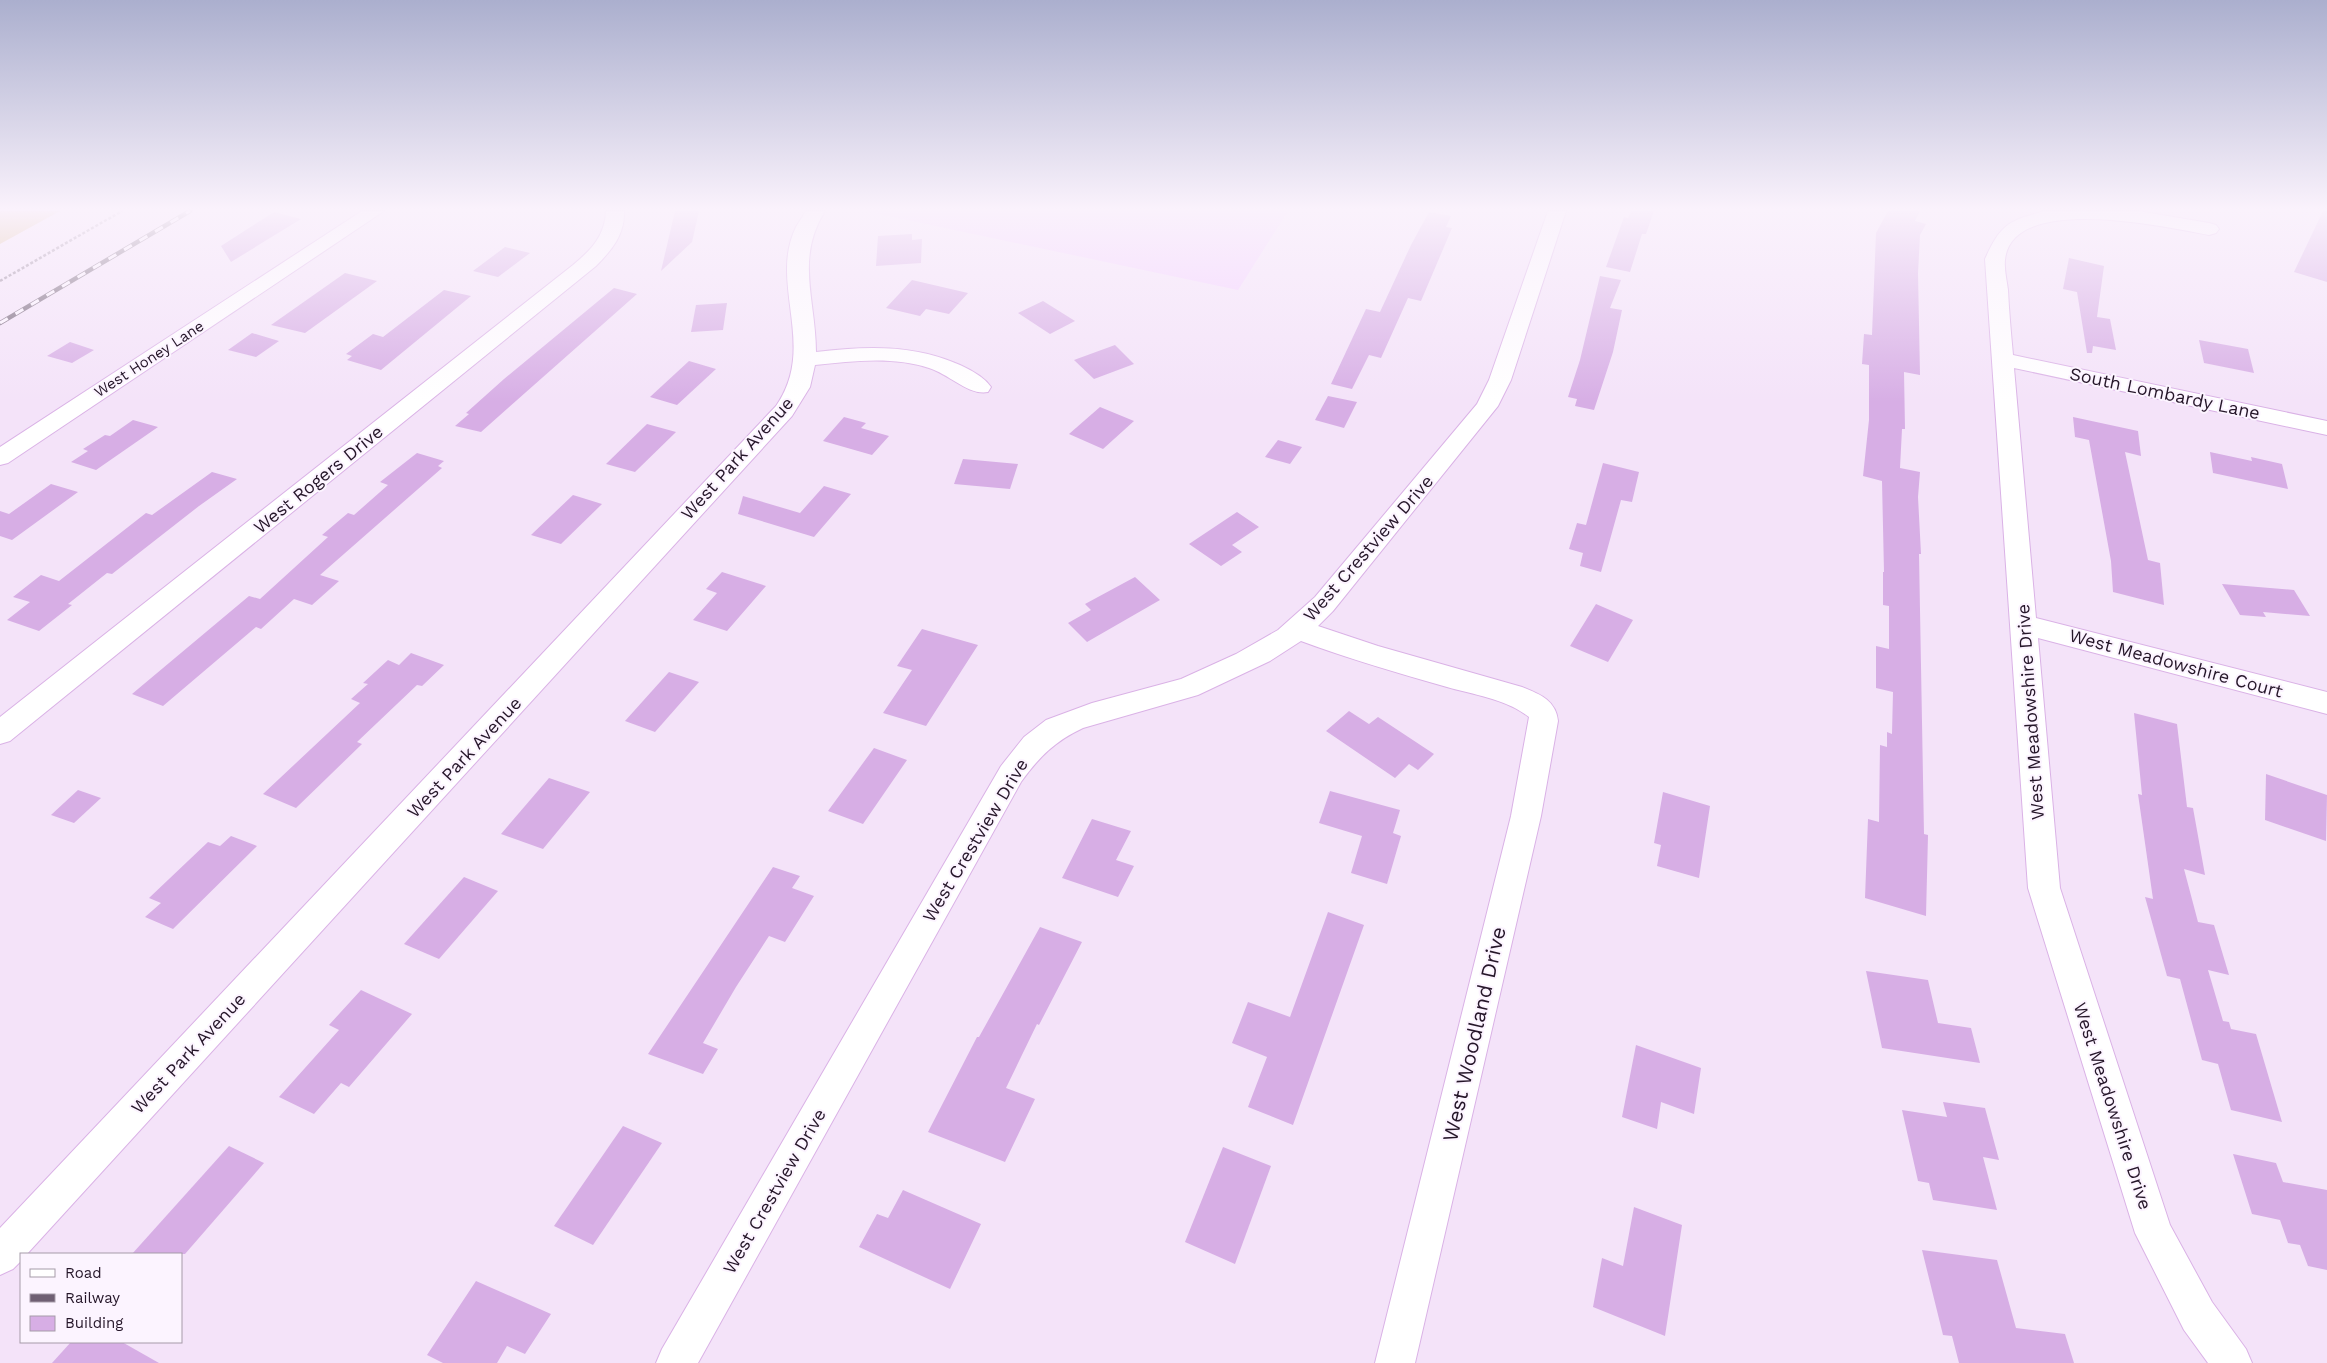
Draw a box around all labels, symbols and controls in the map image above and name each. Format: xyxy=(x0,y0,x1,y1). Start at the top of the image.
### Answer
street label: West Honey Lane xyxy=(91,317,207,401)
street label: South Lombardy Lane xyxy=(2068,363,2262,423)
street label: West Park Avenue xyxy=(676,392,798,524)
street label: West Rogers Drive xyxy=(249,420,387,538)
street label: West Crestview Drive xyxy=(1299,471,1437,625)
street label: West Meadowshire Drive xyxy=(2012,603,2048,821)
street label: West Meadowshire Court xyxy=(2067,624,2286,702)
street label: West Park Avenue xyxy=(403,692,525,822)
street label: West Crestview Drive xyxy=(918,754,1032,926)
street label: West Woodland Drive xyxy=(1437,924,1511,1144)
street label: West Park Avenue xyxy=(127,988,249,1118)
street label: West Meadowshire Drive xyxy=(2070,1000,2156,1212)
street label: West Crestview Drive xyxy=(718,1105,830,1277)
legend xyxy=(20,1253,182,1343)
text: Road xyxy=(65,1264,102,1282)
text: Railway xyxy=(65,1289,120,1307)
text: Building xyxy=(65,1314,123,1332)

